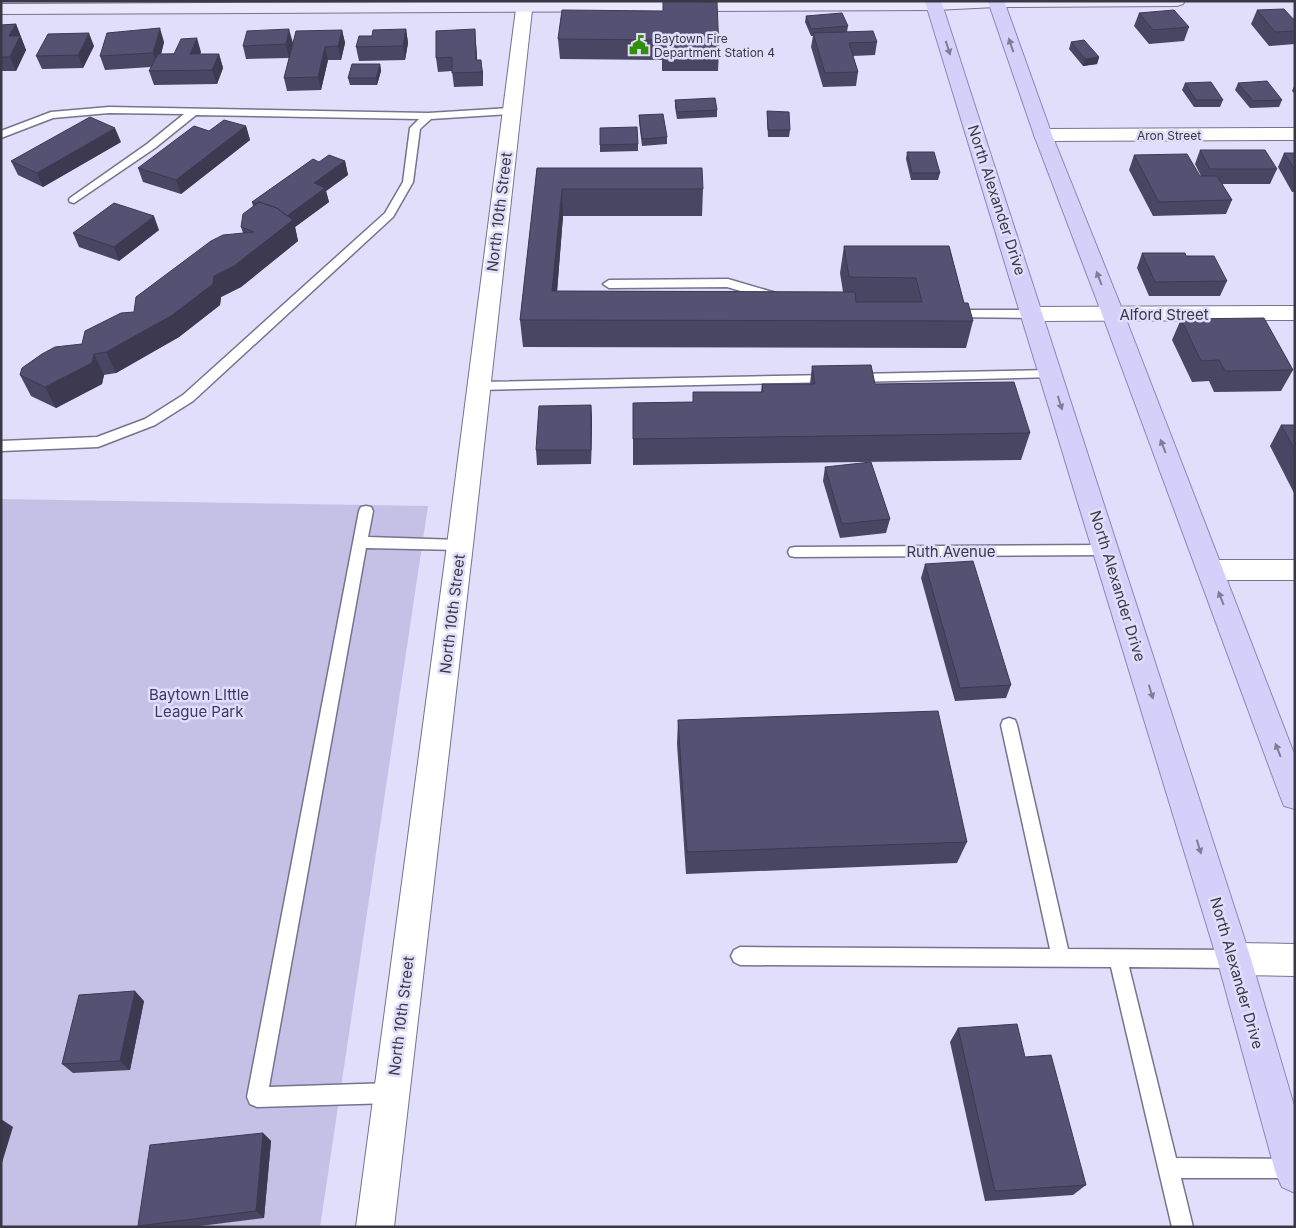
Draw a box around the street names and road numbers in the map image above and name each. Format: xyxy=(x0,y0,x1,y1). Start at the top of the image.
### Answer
street label: North Alexander Drive xyxy=(964,122,1030,278)
street label: Aron Street xyxy=(1137,128,1201,143)
street label: North 10th Street xyxy=(482,151,516,273)
street label: Alford Street xyxy=(1119,305,1209,324)
street label: North Alexander Drive xyxy=(1086,508,1150,664)
street label: Ruth Avenue xyxy=(906,542,996,561)
street label: North 10th Street xyxy=(435,553,469,675)
street label: North Alexander Drive xyxy=(1206,895,1268,1051)
street label: North 10th Street xyxy=(384,955,418,1077)

